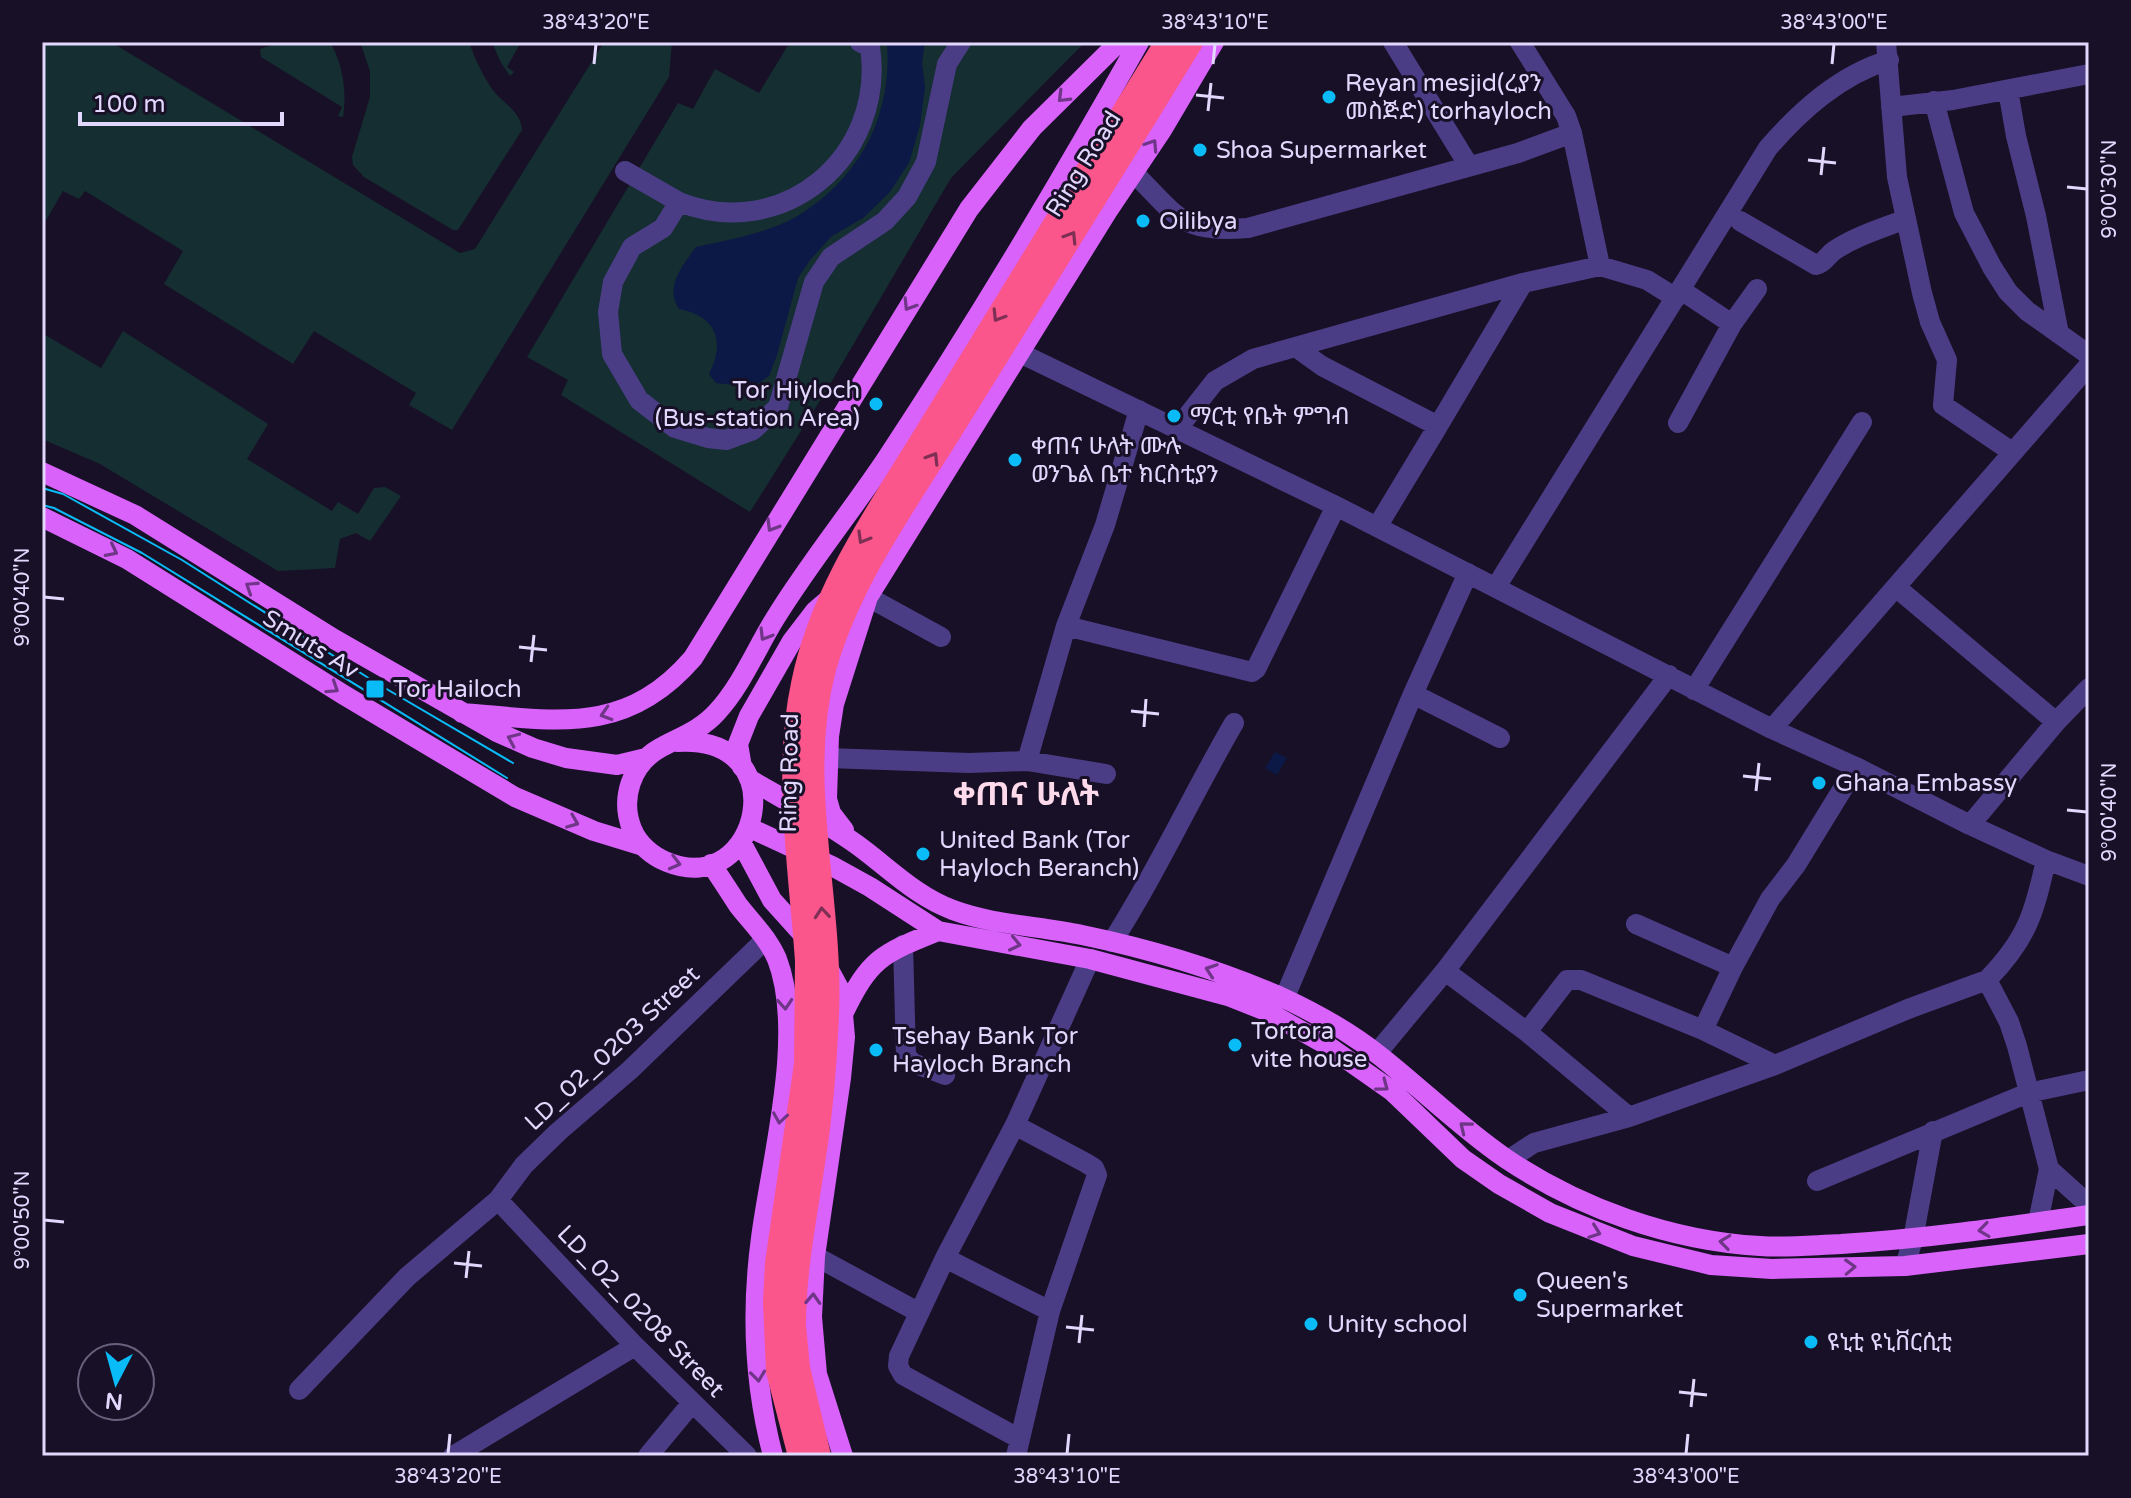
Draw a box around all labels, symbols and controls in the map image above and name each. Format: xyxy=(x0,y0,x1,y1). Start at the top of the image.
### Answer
text: 38°43'20"E xyxy=(542,11,650,35)
text: 38°43'10"E xyxy=(1161,11,1269,35)
text: 38°43'00"E xyxy=(1780,11,1888,35)
place label: Reyan mesjid(ረያን መስጅድ) torhayloch xyxy=(1345,69,1552,126)
scale bar xyxy=(80,76,282,126)
one-way arrow xyxy=(1058,88,1072,102)
marker: Reyan mesjid(ረያን መስጅድ) torhayloch xyxy=(1320,88,1338,106)
text: 100 m xyxy=(92,90,166,119)
street label: Ring Road xyxy=(1039,106,1127,223)
place label: Shoa Supermarket xyxy=(1216,136,1427,165)
text: 9°00'30"N xyxy=(2098,139,2122,239)
one-way arrow xyxy=(1142,140,1157,154)
marker: Shoa Supermarket xyxy=(1191,141,1209,159)
place label: Oilibya xyxy=(1159,207,1237,236)
marker: Oilibya xyxy=(1134,212,1152,230)
one-way arrow xyxy=(1061,231,1076,246)
one-way arrow xyxy=(904,296,919,311)
one-way arrow xyxy=(993,308,1008,322)
place label: Tor Hiyloch (Bus-station Area) xyxy=(655,376,860,433)
marker: Tor Hiyloch (Bus-station Area) xyxy=(867,395,885,413)
place label: ማርቲ የቤት ምግብ xyxy=(1190,402,1350,431)
marker: ማርቲ የቤት ምግብ xyxy=(1165,407,1183,425)
place label: ቀጠና ሁለት ሙሉ ወንጌል ቤተ ክርስቲያን xyxy=(1031,432,1219,489)
marker: ቀጠና ሁለት ሙሉ ወንጌል ቤተ ክርስቲያን xyxy=(1006,451,1024,469)
one-way arrow xyxy=(924,452,939,467)
one-way arrow xyxy=(767,517,782,532)
one-way arrow xyxy=(857,529,873,544)
one-way arrow xyxy=(104,541,119,557)
text: 9°00'40"N xyxy=(11,547,35,647)
one-way arrow xyxy=(245,582,260,597)
street label: Smuts Av xyxy=(257,604,364,685)
one-way arrow xyxy=(759,626,775,641)
place label: Tor Hailoch xyxy=(393,675,522,704)
marker: Tor Hailoch xyxy=(364,678,386,700)
one-way arrow xyxy=(324,679,339,694)
one-way arrow xyxy=(599,705,613,721)
street label: Ring Road xyxy=(774,713,805,833)
one-way arrow xyxy=(507,732,521,748)
text: 9°00'40"N xyxy=(2098,762,2122,862)
place label: Ghana Embassy xyxy=(1835,769,2017,798)
marker: Ghana Embassy xyxy=(1810,774,1828,792)
district label: ቀጠና ሁለት xyxy=(953,776,1099,814)
one-way arrow xyxy=(565,812,579,829)
place label: United Bank (Tor Hayloch Beranch) xyxy=(939,826,1139,883)
marker: United Bank (Tor Hayloch Beranch) xyxy=(914,845,932,863)
one-way arrow xyxy=(668,854,681,871)
one-way arrow xyxy=(814,906,831,919)
one-way arrow xyxy=(1007,935,1021,952)
street label: LD_02_0203 Street xyxy=(519,960,706,1137)
one-way arrow xyxy=(1205,964,1219,980)
one-way arrow xyxy=(776,998,793,1011)
place label: Tortora vite house xyxy=(1251,1017,1367,1074)
place label: Tsehay Bank Tor Hayloch Branch xyxy=(892,1022,1079,1079)
marker: Tortora vite house xyxy=(1226,1036,1244,1054)
marker: Tsehay Bank Tor Hayloch Branch xyxy=(867,1041,885,1059)
one-way arrow xyxy=(1374,1076,1389,1090)
one-way arrow xyxy=(772,1112,789,1125)
one-way arrow xyxy=(1460,1122,1474,1137)
text: 9°00'50"N xyxy=(11,1170,35,1270)
street label: LD_02_0208 Street xyxy=(551,1219,730,1404)
one-way arrow xyxy=(1977,1221,1991,1238)
one-way arrow xyxy=(1588,1222,1602,1239)
one-way arrow xyxy=(1718,1234,1732,1251)
one-way arrow xyxy=(1844,1259,1857,1276)
place label: Queen's Supermarket xyxy=(1536,1267,1683,1324)
marker: Queen's Supermarket xyxy=(1511,1286,1529,1304)
one-way arrow xyxy=(804,1292,821,1305)
place label: Unity school xyxy=(1327,1310,1468,1339)
marker: Unity school xyxy=(1302,1315,1320,1333)
place label: ዩኒቲ ዩኒቨርሲቲ xyxy=(1827,1328,1953,1357)
marker: ዩኒቲ ዩኒቨርሲቲ xyxy=(1802,1333,1820,1351)
north arrow xyxy=(76,1342,156,1422)
one-way arrow xyxy=(750,1370,767,1383)
text: N xyxy=(104,1387,124,1415)
text: 38°43'20"E xyxy=(394,1465,502,1489)
text: 38°43'10"E xyxy=(1013,1465,1121,1489)
text: 38°43'00"E xyxy=(1632,1465,1740,1489)

